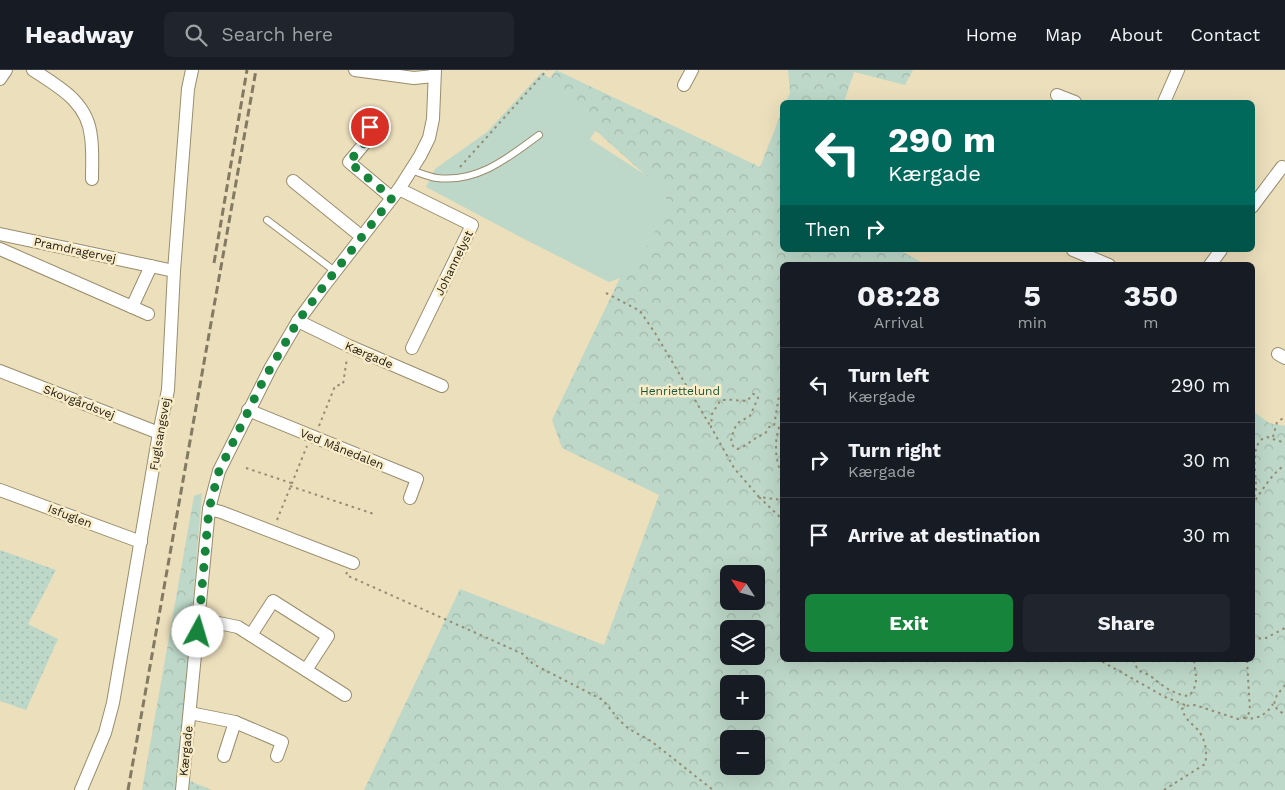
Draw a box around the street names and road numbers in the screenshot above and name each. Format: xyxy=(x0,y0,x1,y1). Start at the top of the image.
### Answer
street label: Johannelyst xyxy=(432,228,476,298)
street label: Pramdragervej xyxy=(33,234,117,266)
street label: Kærgade xyxy=(343,339,395,371)
street label: Skovgårdsvej xyxy=(41,382,117,422)
street label: Fuglsangsvej xyxy=(147,396,173,472)
street label: Ved Månedalen xyxy=(298,426,386,472)
street label: Isfuglen xyxy=(46,501,94,531)
street label: Kærgade xyxy=(176,725,196,777)

